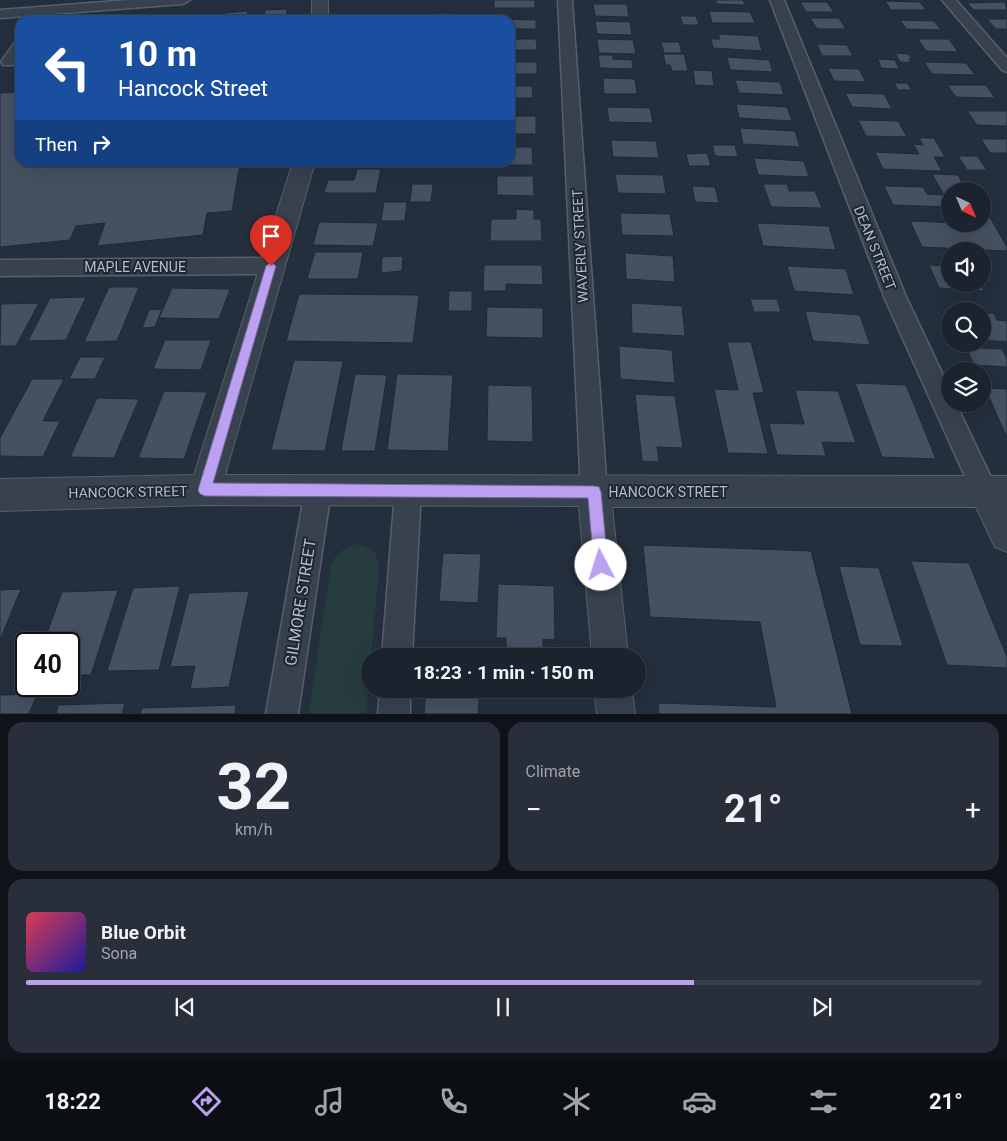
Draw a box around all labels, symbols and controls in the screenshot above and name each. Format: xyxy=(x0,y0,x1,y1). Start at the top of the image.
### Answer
text: 10 m xyxy=(118,34,197,75)
icon: left xyxy=(35,35,100,100)
text: Hancock Street xyxy=(118,76,268,101)
icon: right xyxy=(87,130,115,158)
text: Then xyxy=(35,133,77,156)
north arrow xyxy=(941,182,991,232)
map controls xyxy=(941,182,991,412)
street label: WAVERLY STREET xyxy=(569,188,591,303)
street label: DEAN STREET xyxy=(851,204,899,293)
pin xyxy=(250,215,292,266)
icon: arrive xyxy=(257,222,285,250)
button: sound xyxy=(941,242,991,292)
street label: MAPLE AVENUE xyxy=(84,259,186,275)
button: search xyxy=(941,302,991,352)
button: layers xyxy=(941,362,991,412)
street label: HANCOCK STREET xyxy=(68,483,188,501)
street label: HANCOCK STREET xyxy=(608,484,728,500)
street label: GILMORE STREET xyxy=(281,537,320,667)
position arrow xyxy=(574,538,626,590)
speed limit sign: 40 xyxy=(15,632,80,697)
text: 18:23 · 1 min · 150 m xyxy=(413,661,594,684)
text: 32 xyxy=(216,749,291,825)
text: Climate xyxy=(526,762,580,781)
text: 21° xyxy=(724,787,783,831)
text: − xyxy=(526,793,542,826)
text: + xyxy=(965,793,981,826)
text: km/h xyxy=(235,820,273,839)
text: Blue Orbit xyxy=(101,921,186,944)
text: Sona xyxy=(101,944,137,963)
icon: previous xyxy=(171,993,199,1021)
icon: pause xyxy=(489,993,517,1021)
icon: next xyxy=(808,993,836,1021)
icon: directions xyxy=(189,1084,224,1119)
icon: music xyxy=(312,1084,347,1119)
icon: phone xyxy=(436,1084,471,1119)
icon: climate xyxy=(559,1084,594,1119)
icon: car xyxy=(682,1084,717,1119)
icon: filters xyxy=(806,1084,841,1119)
text: 18:22 xyxy=(44,1089,101,1114)
text: 21° xyxy=(929,1089,963,1114)

